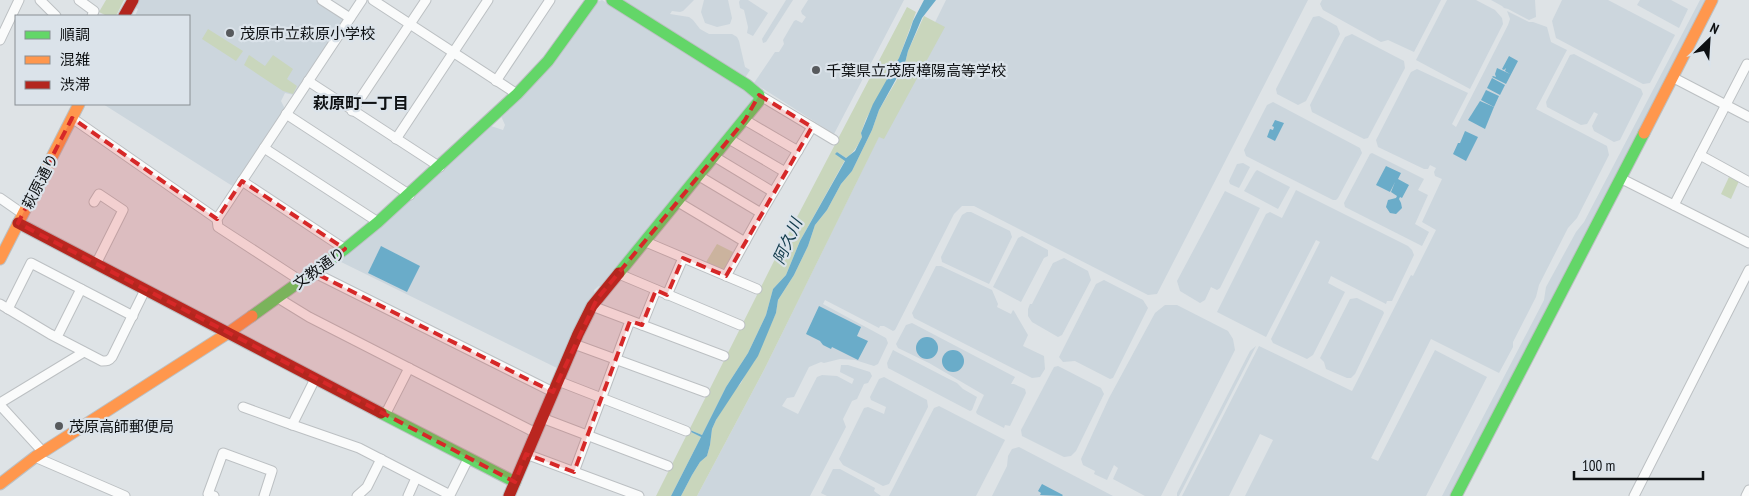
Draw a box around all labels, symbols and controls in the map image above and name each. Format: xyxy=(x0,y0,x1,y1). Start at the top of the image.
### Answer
legend xyxy=(15,15,190,105)
north arrow xyxy=(1684,15,1734,65)
text: N xyxy=(1707,18,1722,38)
place label: 茂原市立萩原小学校 xyxy=(240,24,375,43)
text: 順調 xyxy=(60,25,90,44)
marker: 茂原市立萩原小学校 xyxy=(224,27,236,39)
text: 混雑 xyxy=(60,50,90,69)
place label: 千葉県立茂原樟陽高等学校 xyxy=(826,61,1006,80)
marker: 千葉県立茂原樟陽高等学校 xyxy=(810,64,822,76)
text: 渋滞 xyxy=(60,75,90,94)
district label: 萩原町一丁目 xyxy=(313,93,409,113)
street label: 萩原通り xyxy=(18,150,62,212)
water label: 阿久川 xyxy=(768,213,807,267)
street label: 文教通り xyxy=(289,243,349,293)
place label: 茂原高師郵便局 xyxy=(69,417,174,436)
marker: 茂原高師郵便局 xyxy=(53,420,65,432)
scale bar xyxy=(1574,448,1703,480)
text: 100 m xyxy=(1582,456,1615,475)

